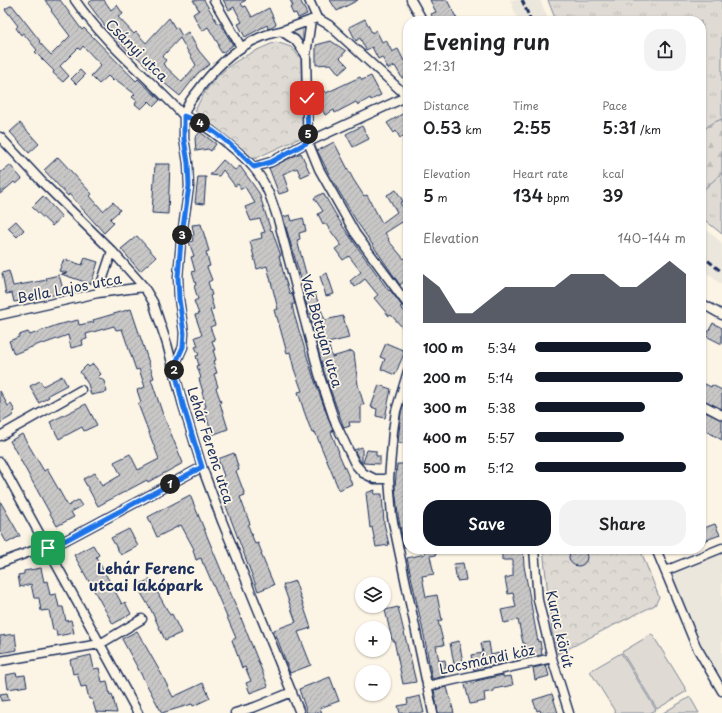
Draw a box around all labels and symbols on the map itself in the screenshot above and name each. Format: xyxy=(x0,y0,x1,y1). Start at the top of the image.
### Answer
street label: Csányi utca xyxy=(101,14,173,86)
pin xyxy=(290,81,324,115)
pin: 4 xyxy=(190,113,210,133)
pin: 5 xyxy=(298,124,318,144)
pin: 3 xyxy=(172,225,192,245)
street label: Bella Lajos utca xyxy=(15,267,124,308)
street label: Vak Bottyán utca xyxy=(296,272,348,390)
pin: 2 xyxy=(164,360,184,380)
street label: Lehár Ferenc utca xyxy=(182,384,240,506)
pin: 1 xyxy=(160,474,180,494)
pin xyxy=(31,531,65,565)
district label: Lehár Ferenc utcai lakópark xyxy=(89,556,203,596)
street label: Kuruc körút xyxy=(541,588,579,670)
street label: Locsmándi köz xyxy=(437,639,537,679)

